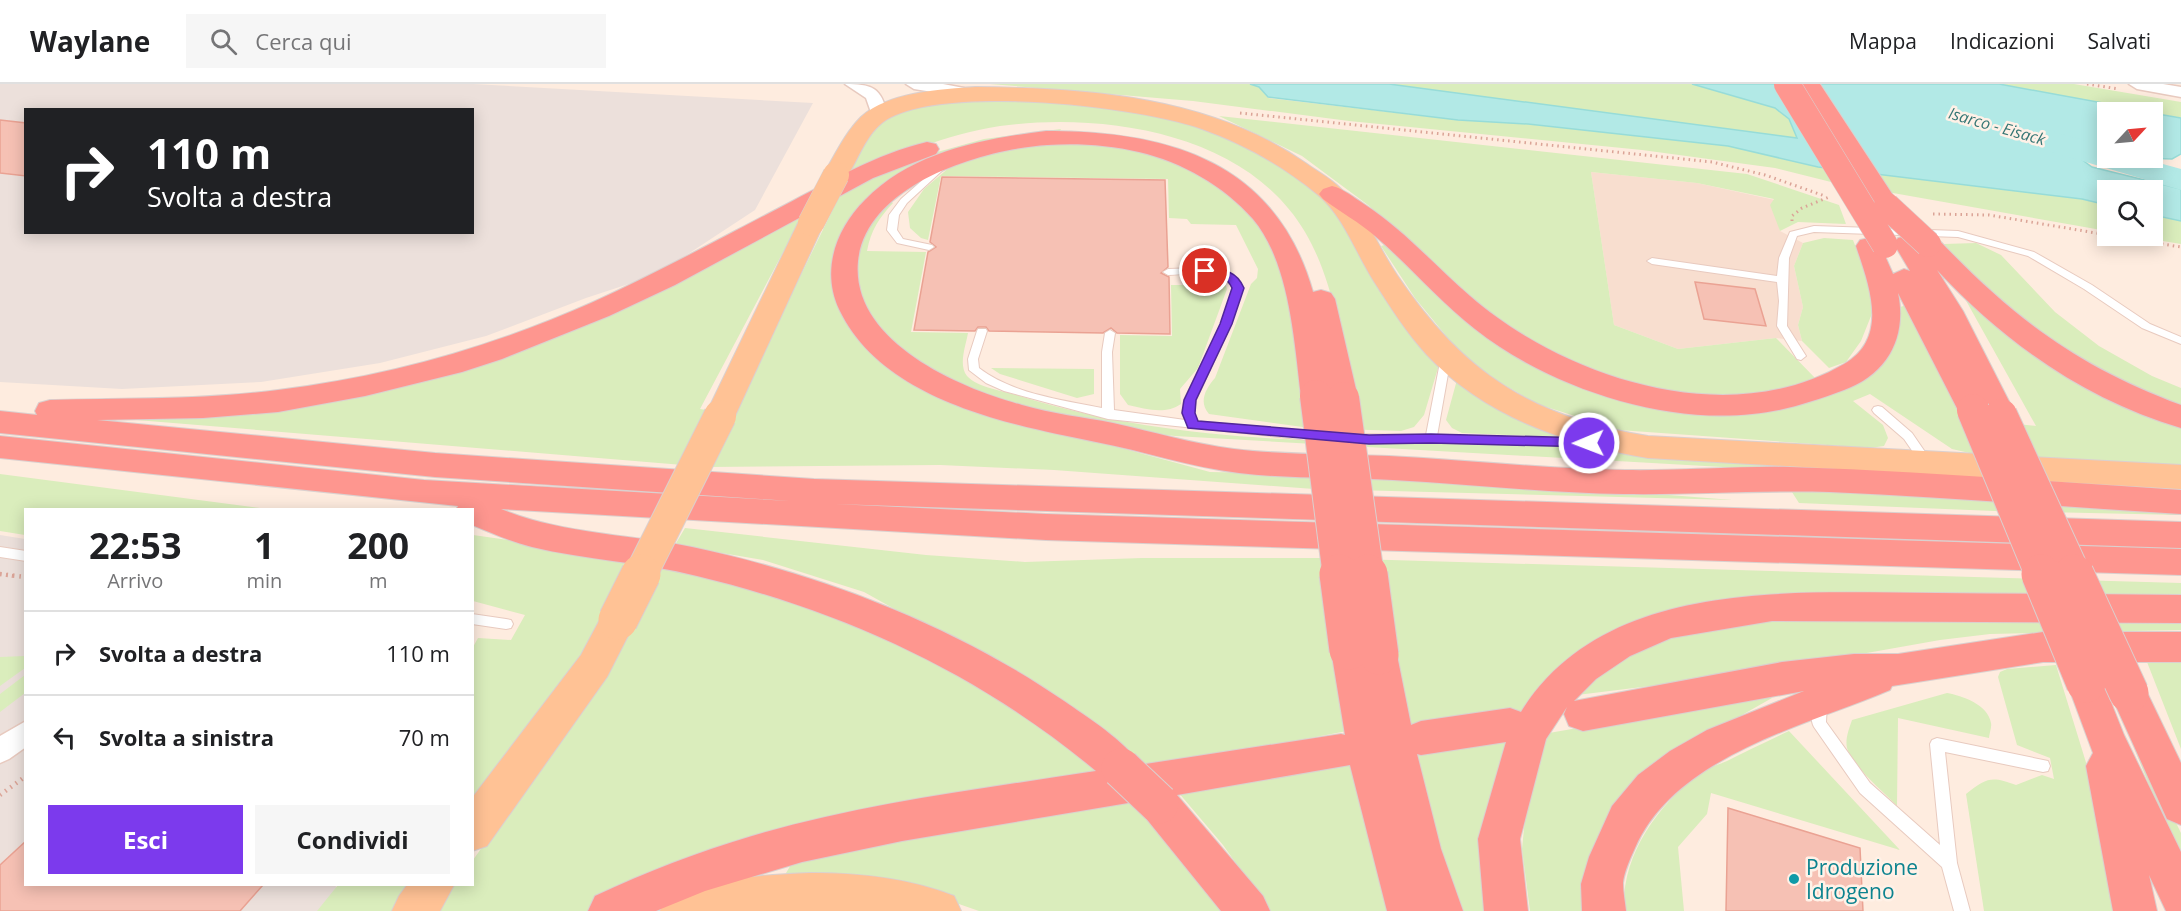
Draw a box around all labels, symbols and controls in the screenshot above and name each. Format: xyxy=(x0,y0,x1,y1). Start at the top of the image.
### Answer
search box xyxy=(186,14,606,68)
text: Waylane xyxy=(30,22,150,60)
icon: search xyxy=(207,25,240,58)
text: Cerca qui xyxy=(255,26,352,56)
text: Mappa xyxy=(1849,27,1917,55)
text: Indicazioni xyxy=(1950,27,2055,55)
text: Salvati xyxy=(2088,27,2151,55)
water label: Isarco - Eisack xyxy=(1946,102,2049,151)
north arrow xyxy=(2097,102,2163,168)
map controls xyxy=(2097,102,2163,246)
text: 110 m xyxy=(147,124,271,181)
icon: right xyxy=(48,132,126,210)
text: Svolta a destra xyxy=(147,178,332,215)
button: search xyxy=(2097,180,2163,246)
pin xyxy=(1179,245,1230,296)
icon: arrive xyxy=(1188,254,1221,287)
position arrow xyxy=(1557,411,1621,475)
text: 22:53 xyxy=(89,521,182,570)
text: 1 xyxy=(254,521,275,570)
text: 200 xyxy=(347,521,409,570)
text: Arrivo xyxy=(107,567,163,594)
text: min xyxy=(246,567,282,594)
text: m xyxy=(369,567,387,594)
icon: right xyxy=(48,637,81,670)
text: Svolta a destra xyxy=(99,638,262,668)
text: 110 m xyxy=(386,638,450,668)
icon: left xyxy=(48,721,81,754)
text: Svolta a sinistra xyxy=(99,722,274,752)
text: 70 m xyxy=(399,722,450,752)
button: Esci xyxy=(48,805,243,874)
button: Condividi xyxy=(255,805,450,874)
place label: Produzione Idrogeno xyxy=(1806,853,1918,905)
marker: Produzione Idrogeno xyxy=(1787,872,1801,886)

